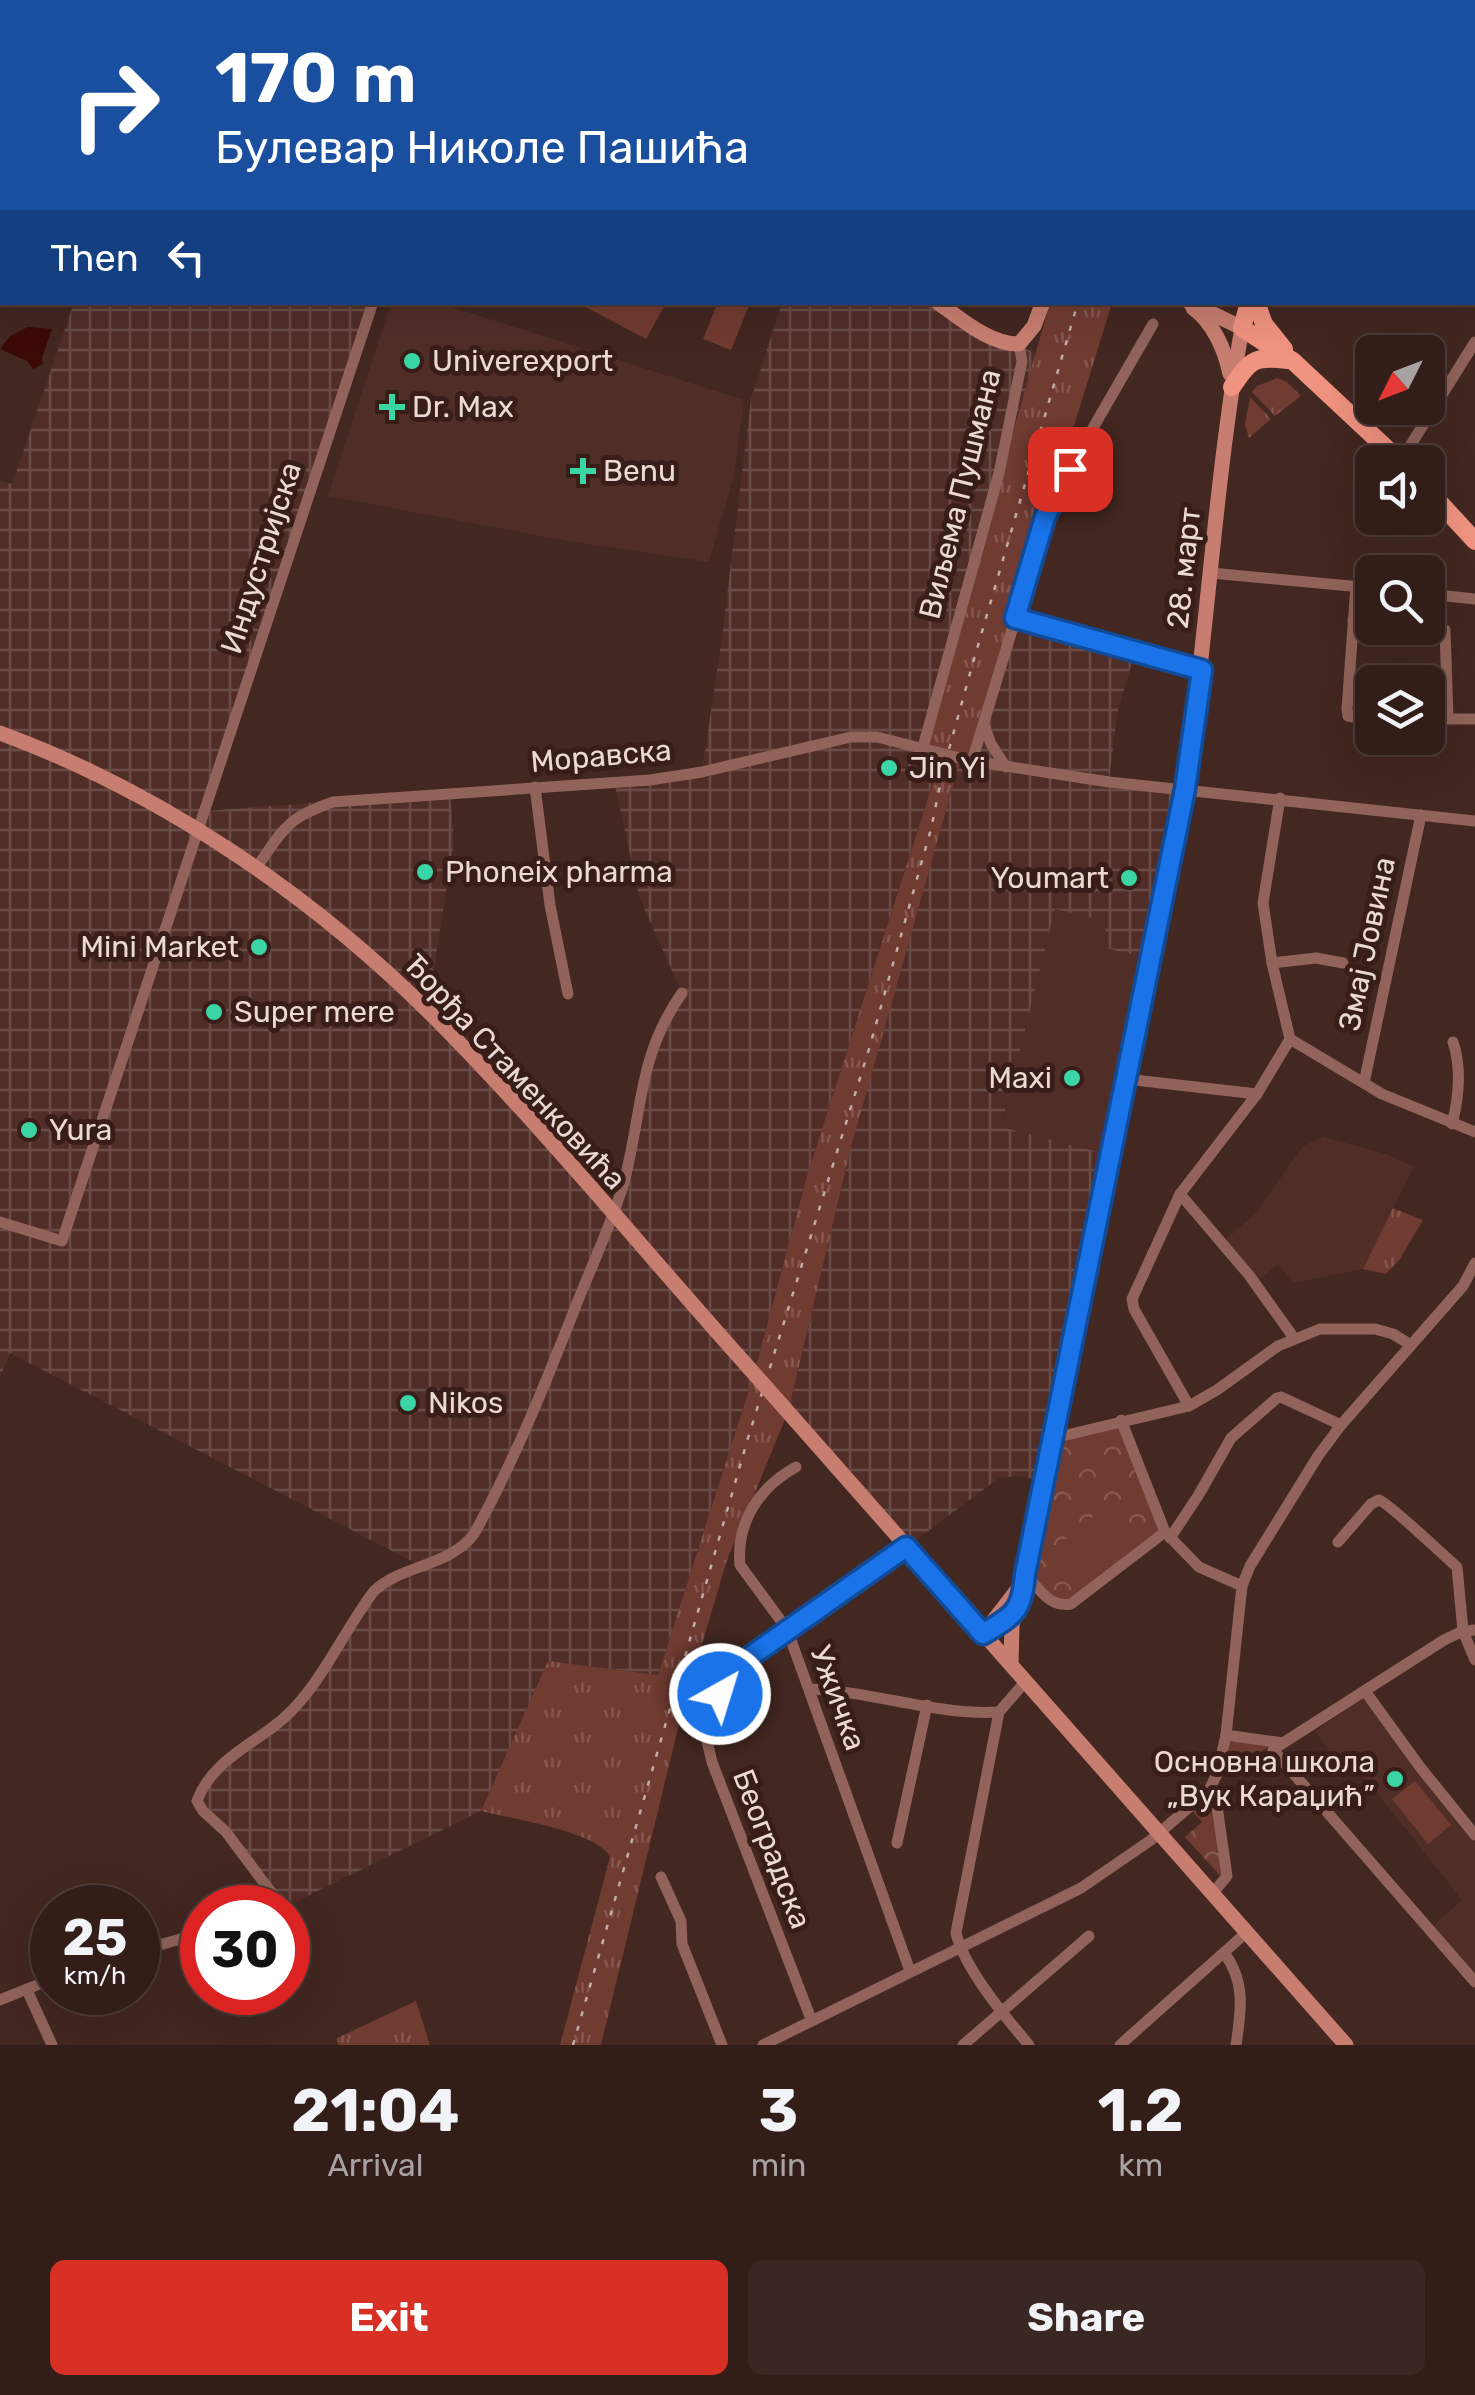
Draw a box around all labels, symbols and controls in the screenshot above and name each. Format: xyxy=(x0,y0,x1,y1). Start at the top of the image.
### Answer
text: 170 m xyxy=(215,37,417,120)
icon: right xyxy=(50,40,180,170)
text: Булевар Николе Пашића xyxy=(215,121,749,174)
icon: left xyxy=(159,230,214,285)
text: Then xyxy=(50,235,139,281)
north arrow xyxy=(1355,335,1445,425)
map controls xyxy=(1355,335,1445,755)
place label: Univerexport xyxy=(432,343,614,379)
marker: Univerexport xyxy=(401,350,423,372)
street label: Виљема Пушмана xyxy=(912,365,1008,623)
place label: Dr. Max xyxy=(412,389,514,425)
marker: Dr. Max xyxy=(381,396,403,418)
pin xyxy=(1028,427,1113,512)
icon: arrive xyxy=(1043,442,1098,497)
button: sound xyxy=(1355,445,1445,535)
place label: Benu xyxy=(603,453,676,489)
street label: Индустријска xyxy=(213,458,309,658)
marker: Benu xyxy=(572,460,594,482)
street label: 28. март xyxy=(1160,506,1208,630)
button: search xyxy=(1355,555,1445,645)
button: layers xyxy=(1355,665,1445,755)
street label: Моравска xyxy=(529,732,673,780)
place label: Jin Yi xyxy=(909,750,986,786)
marker: Jin Yi xyxy=(878,757,900,779)
place label: Phoneix pharma xyxy=(445,854,673,890)
street label: Змај Јовина xyxy=(1331,854,1403,1034)
place label: Youmart xyxy=(990,860,1109,896)
marker: Phoneix pharma xyxy=(414,861,436,883)
marker: Youmart xyxy=(1118,867,1140,889)
place label: Mini Market xyxy=(80,929,239,965)
marker: Mini Market xyxy=(248,936,270,958)
street label: Ђорђа Стаменковића xyxy=(397,947,633,1197)
place label: Super mere xyxy=(234,994,395,1030)
marker: Super mere xyxy=(203,1001,225,1023)
place label: Maxi xyxy=(988,1060,1052,1096)
marker: Maxi xyxy=(1061,1067,1083,1089)
place label: Yura xyxy=(49,1112,112,1148)
marker: Yura xyxy=(18,1119,40,1141)
place label: Nikos xyxy=(428,1385,503,1421)
marker: Nikos xyxy=(397,1392,419,1414)
street label: Ужичка xyxy=(802,1641,874,1755)
position arrow xyxy=(668,1642,772,1746)
place label: Основна школа „Вук Караџић” xyxy=(1154,1744,1375,1814)
street label: Београдска xyxy=(725,1764,819,1934)
marker: Основна школа „Вук Караџић” xyxy=(1384,1768,1406,1790)
speed limit sign: 30 xyxy=(180,1885,310,2015)
text: 25 xyxy=(63,1908,127,1968)
text: km/h xyxy=(64,1961,126,1990)
text: 21:04 xyxy=(291,2075,459,2146)
text: 3 xyxy=(759,2075,798,2146)
text: 1.2 xyxy=(1098,2075,1184,2146)
text: Arrival xyxy=(327,2146,423,2184)
text: min xyxy=(751,2146,806,2184)
text: km xyxy=(1118,2146,1163,2184)
button: Exit xyxy=(50,2260,728,2375)
button: Share xyxy=(748,2260,1425,2375)

